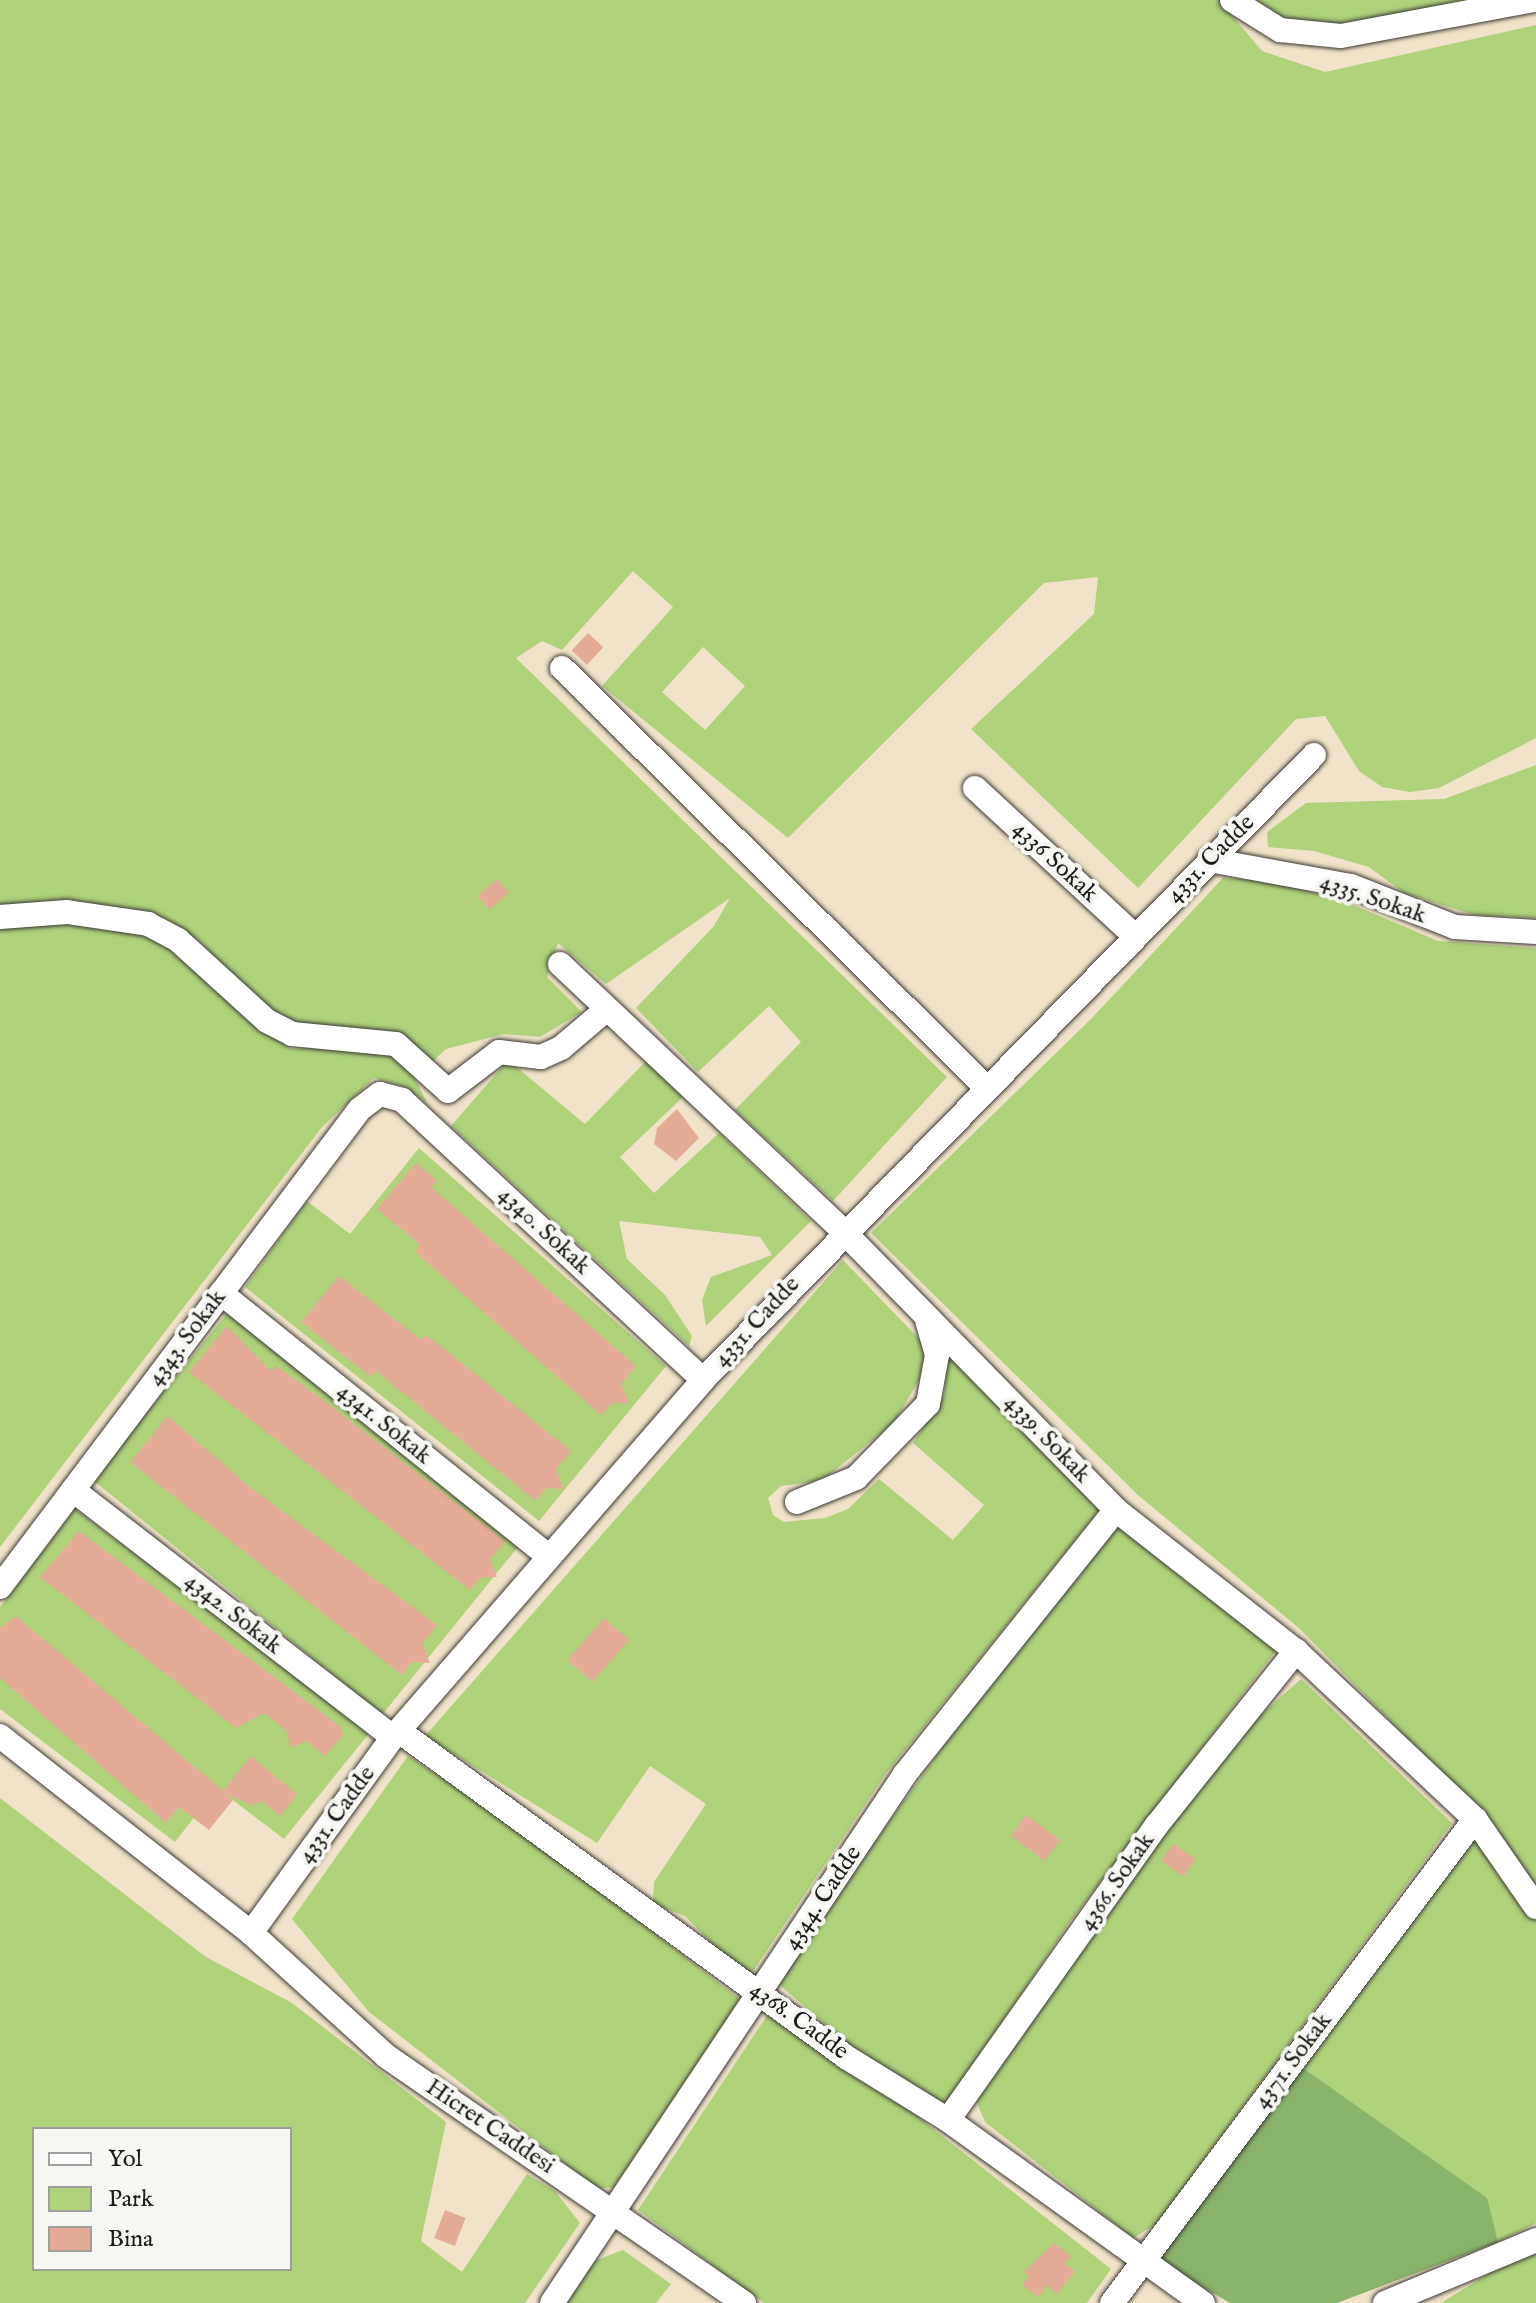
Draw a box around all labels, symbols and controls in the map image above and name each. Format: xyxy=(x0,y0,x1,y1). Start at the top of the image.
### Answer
street label: 4331. Cadde xyxy=(1161,809,1261,909)
street label: 4336 Sokak xyxy=(1006,815,1104,909)
street label: 4335. Sokak xyxy=(1316,867,1430,931)
street label: 4340. Sokak xyxy=(492,1181,596,1281)
street label: 4331. Cadde xyxy=(708,1271,806,1373)
street label: 4343. Sokak xyxy=(141,1284,233,1392)
street label: 4341. Sokak xyxy=(331,1377,437,1471)
street label: 4339. Sokak xyxy=(998,1389,1096,1489)
street label: 4342. Sokak xyxy=(179,1567,287,1661)
street label: 4331. Cadde xyxy=(292,1761,382,1869)
street label: 4366. Sokak xyxy=(1073,1828,1161,1936)
street label: 4344. Cadde xyxy=(778,1840,868,1956)
street label: 4368. Cadde xyxy=(744,1976,854,2066)
street label: 4371. Sokak xyxy=(1248,2007,1338,2115)
street label: Hicret Caddesi xyxy=(420,2073,560,2181)
legend xyxy=(32,2127,292,2271)
text: Yol xyxy=(108,2144,142,2175)
text: Park xyxy=(108,2184,154,2215)
text: Bina xyxy=(108,2224,153,2255)

